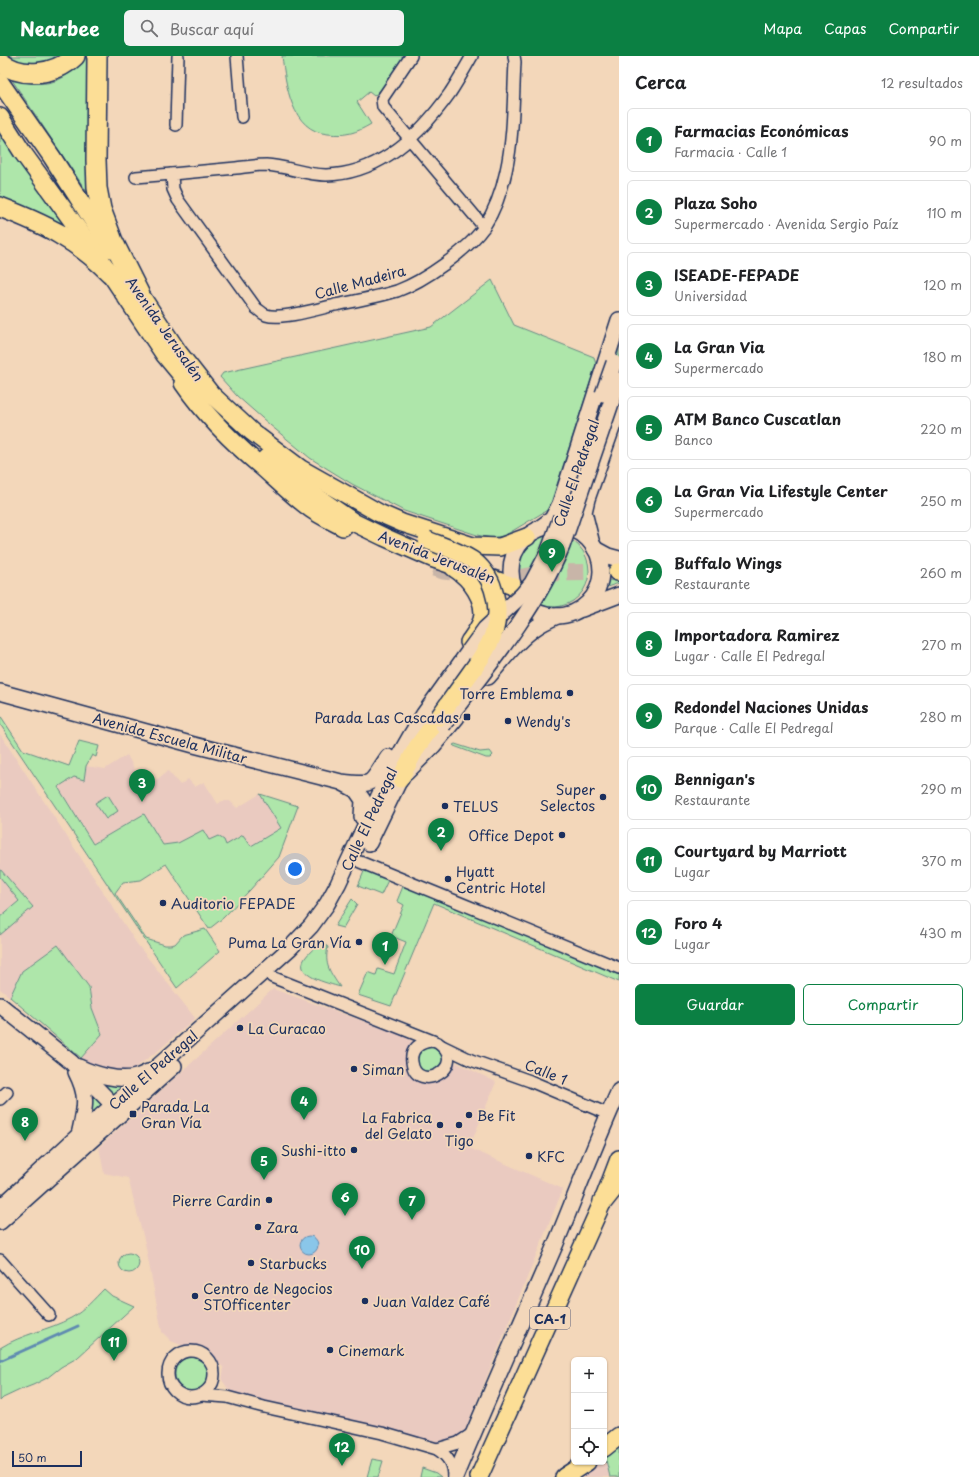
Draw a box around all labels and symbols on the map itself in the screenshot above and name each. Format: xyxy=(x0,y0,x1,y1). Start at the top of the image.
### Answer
street label: Calle Madeira xyxy=(312,260,408,304)
street label: Avenida Jerusalén xyxy=(121,272,209,386)
street label: Calle El Pedregal xyxy=(548,416,604,530)
street label: Avenida Jerusalén xyxy=(376,525,498,589)
pin: 9 xyxy=(539,539,565,572)
place label: Torre Emblema xyxy=(459,683,562,704)
marker: Torre Emblema xyxy=(565,688,575,698)
street label: Avenida Escuela Militar xyxy=(91,707,250,769)
place label: Parada Las Cascadas xyxy=(314,707,459,728)
place label: Wendy's xyxy=(516,711,571,732)
marker: Parada Las Cascadas xyxy=(462,712,472,722)
marker: Wendy's xyxy=(503,716,513,726)
street label: Calle El Pedregal xyxy=(336,764,402,874)
pin: 3 xyxy=(129,769,155,802)
place label: Super Selectos xyxy=(540,779,596,816)
marker: Super Selectos xyxy=(598,792,608,802)
place label: TELUS xyxy=(453,796,498,817)
marker: TELUS xyxy=(440,801,450,811)
pin: 2 xyxy=(428,818,454,851)
place label: Office Depot xyxy=(468,825,554,846)
marker: Office Depot xyxy=(557,830,567,840)
your location xyxy=(285,859,305,879)
place label: Hyatt Centric Hotel xyxy=(456,861,546,898)
marker: Hyatt Centric Hotel xyxy=(443,874,453,884)
place label: Auditorio FEPADE xyxy=(171,893,296,914)
marker: Auditorio FEPADE xyxy=(158,898,168,908)
place label: Puma La Gran Vía xyxy=(228,932,351,953)
pin: 1 xyxy=(372,932,398,965)
marker: Puma La Gran Vía xyxy=(354,937,364,947)
place label: La Curacao xyxy=(248,1018,326,1039)
marker: La Curacao xyxy=(235,1023,245,1033)
street label: Calle El Pedregal xyxy=(104,1025,202,1115)
street label: Calle 1 xyxy=(522,1054,570,1090)
place label: Siman xyxy=(362,1059,404,1080)
marker: Siman xyxy=(349,1064,359,1074)
pin: 4 xyxy=(291,1087,317,1120)
place label: Parada La Gran Vía xyxy=(141,1096,210,1133)
place label: Be Fit xyxy=(477,1105,516,1126)
place label: La Fabrica del Gelato xyxy=(362,1107,432,1144)
pin: 8 xyxy=(12,1108,38,1141)
marker: Parada La Gran Vía xyxy=(128,1109,138,1119)
marker: Be Fit xyxy=(464,1110,474,1120)
marker: La Fabrica del Gelato xyxy=(435,1120,445,1130)
marker: Tigo xyxy=(454,1120,464,1130)
place label: Tigo xyxy=(444,1130,474,1151)
place label: Sushi-itto xyxy=(281,1140,346,1161)
marker: Sushi-itto xyxy=(349,1145,359,1155)
place label: KFC xyxy=(537,1146,565,1167)
pin: 5 xyxy=(251,1147,277,1180)
marker: KFC xyxy=(524,1151,534,1161)
pin: 6 xyxy=(332,1183,358,1216)
pin: 7 xyxy=(399,1187,425,1220)
place label: Pierre Cardin xyxy=(172,1190,261,1211)
marker: Pierre Cardin xyxy=(264,1195,274,1205)
place label: Zara xyxy=(266,1217,299,1238)
marker: Zara xyxy=(253,1222,263,1232)
pin: 10 xyxy=(349,1236,375,1269)
place label: Starbucks xyxy=(259,1253,327,1274)
marker: Starbucks xyxy=(246,1258,256,1268)
place label: Centro de Negocios STOfficenter xyxy=(203,1278,333,1315)
marker: Centro de Negocios STOfficenter xyxy=(190,1291,200,1301)
place label: Juan Valdez Café xyxy=(373,1291,490,1312)
marker: Juan Valdez Café xyxy=(360,1296,370,1306)
road number: CA-1 xyxy=(530,1307,570,1329)
pin: 11 xyxy=(101,1328,127,1361)
place label: Cinemark xyxy=(338,1340,405,1361)
marker: Cinemark xyxy=(325,1345,335,1355)
pin: 12 xyxy=(329,1433,355,1466)
scale bar xyxy=(12,1449,82,1468)

